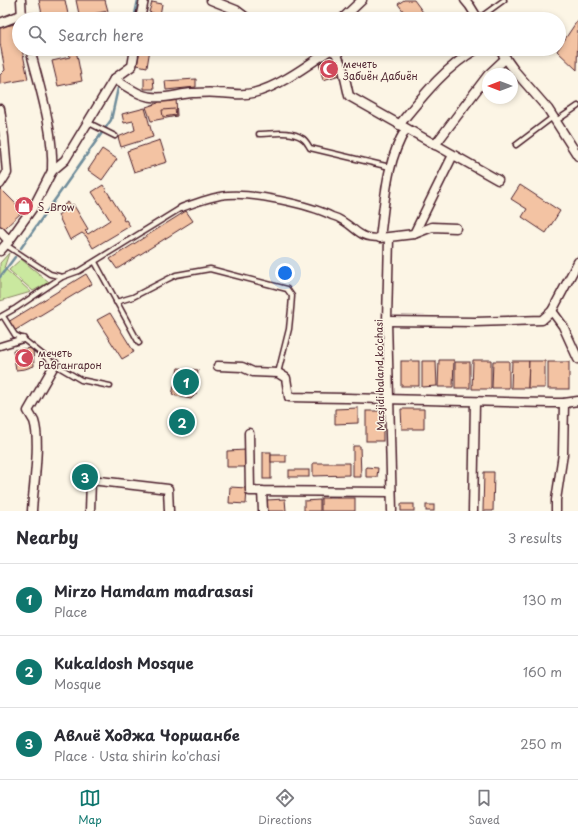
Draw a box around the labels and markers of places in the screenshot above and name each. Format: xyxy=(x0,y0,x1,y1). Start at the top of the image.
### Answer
place label: мечеть Забиён Дабиён xyxy=(342,56,418,83)
mosque icon: мечеть Забиён Дабиён xyxy=(318,58,340,80)
shop icon: S_Brow xyxy=(13,195,35,217)
place label: S_Brow xyxy=(38,199,75,214)
place label: мечеть Равгангарон xyxy=(38,345,102,372)
mosque icon: мечеть Равгангарон xyxy=(13,347,35,369)
pin: 1 xyxy=(173,367,199,397)
pin: 2 xyxy=(169,407,195,437)
pin: 3 xyxy=(72,462,98,492)

